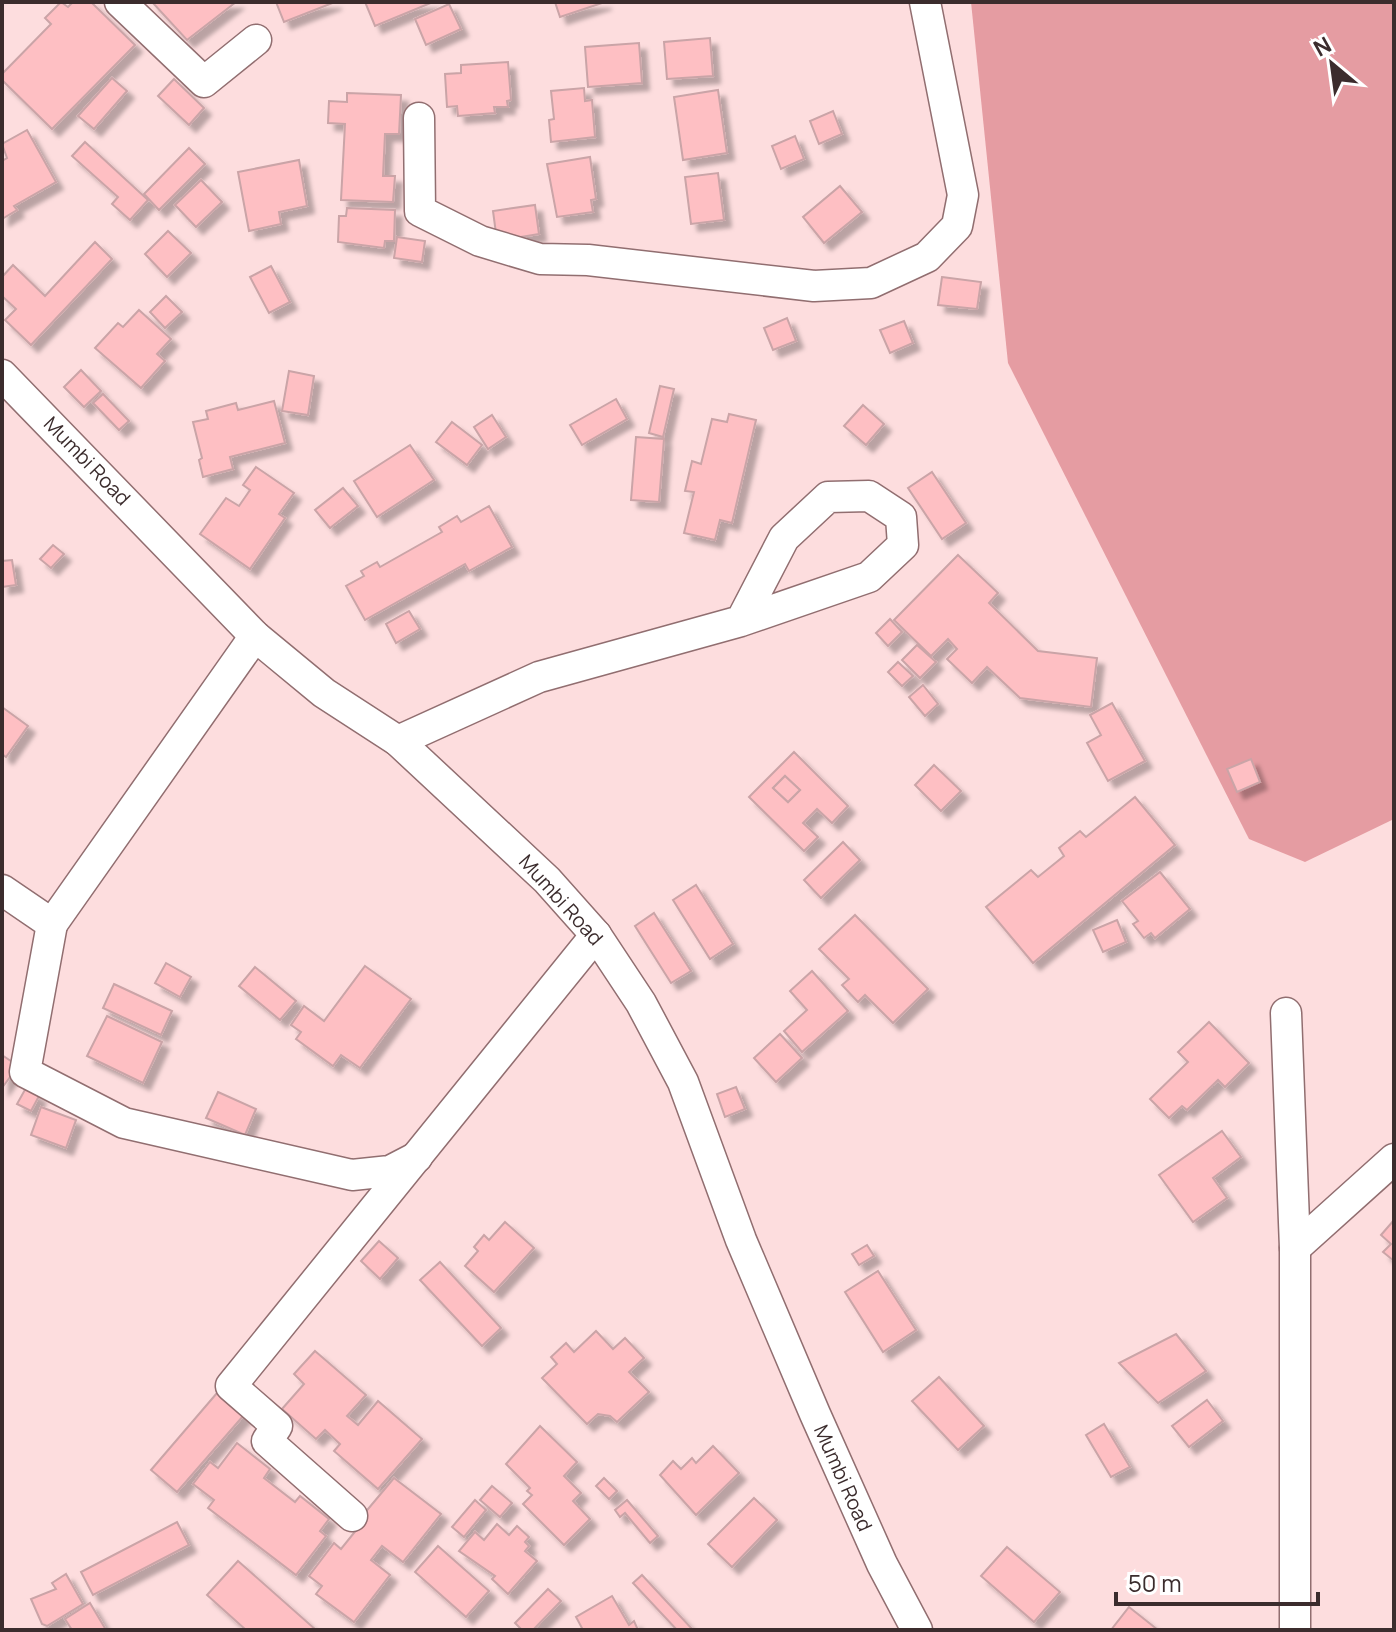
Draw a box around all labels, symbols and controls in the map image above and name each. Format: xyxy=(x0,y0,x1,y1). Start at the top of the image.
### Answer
north arrow xyxy=(1292,24,1372,104)
text: N xyxy=(1308,30,1336,63)
street label: Mumbi Road xyxy=(38,410,137,511)
street label: Mumbi Road xyxy=(513,848,609,951)
street label: Mumbi Road xyxy=(808,1420,879,1535)
scale bar xyxy=(1116,1556,1318,1606)
text: 50 m xyxy=(1128,1566,1182,1599)

